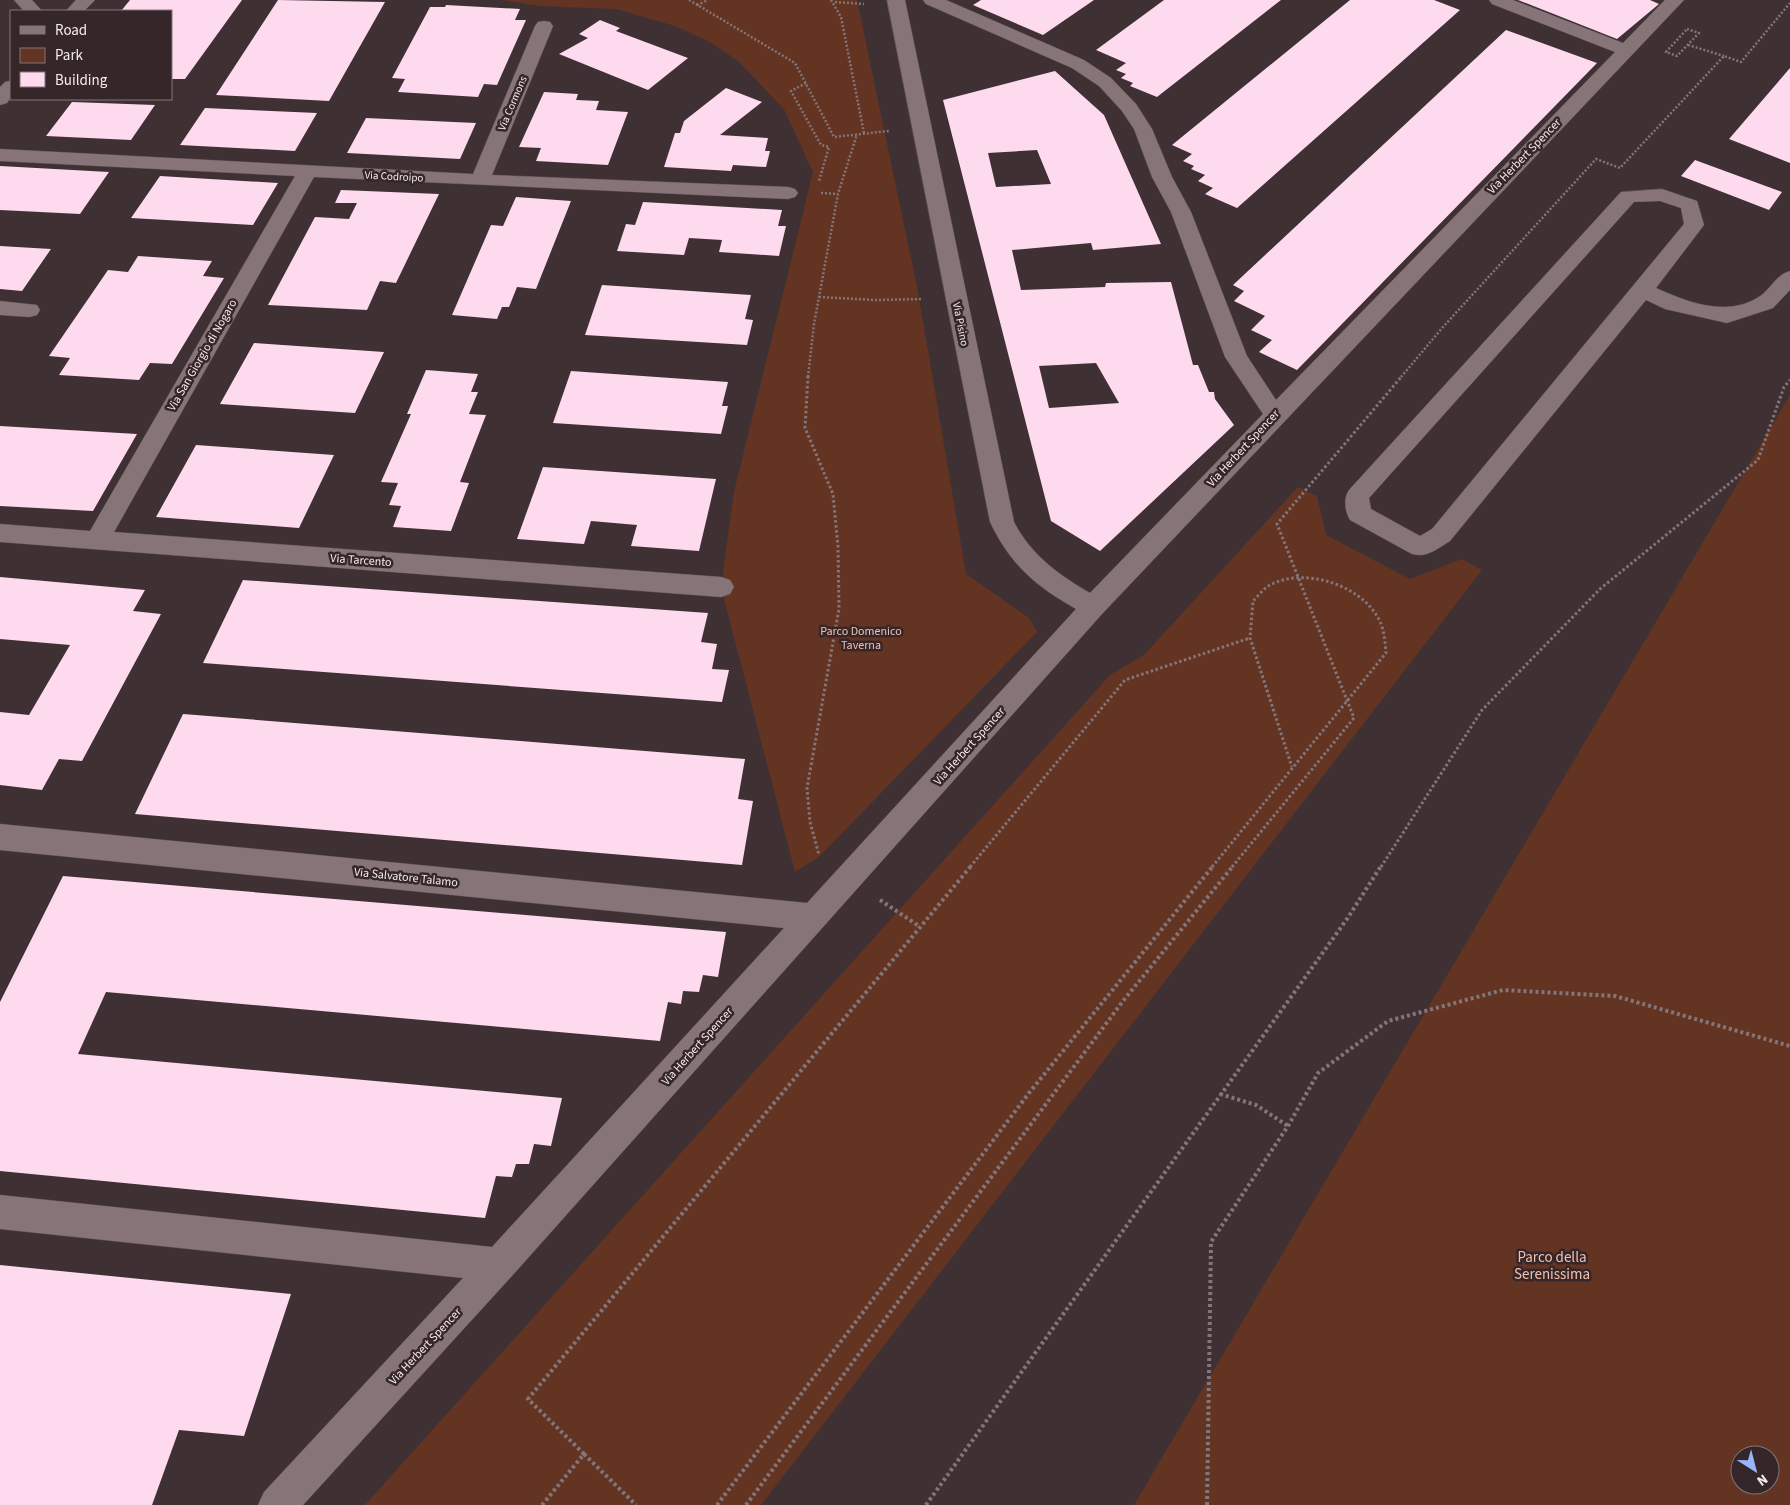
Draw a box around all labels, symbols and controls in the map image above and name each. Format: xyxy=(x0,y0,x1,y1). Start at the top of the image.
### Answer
legend xyxy=(10,10,172,100)
text: Road xyxy=(55,20,87,41)
text: Park xyxy=(55,45,84,66)
text: Building xyxy=(55,70,108,91)
street label: Via Cormons xyxy=(494,73,531,133)
street label: Via Herbert Spencer xyxy=(1484,114,1566,198)
street label: Via Codroipo xyxy=(364,167,424,186)
street label: Via San Giorgio di Nogaro xyxy=(163,296,241,414)
street label: Via Pisino xyxy=(949,301,972,347)
street label: Via Herbert Spencer xyxy=(1203,405,1284,491)
street label: Via Tarcento xyxy=(330,550,392,571)
park label: Parco Domenico Taverna xyxy=(820,623,902,654)
street label: Via Herbert Spencer xyxy=(930,703,1010,789)
street label: Via Salvatore Talamo xyxy=(353,864,459,891)
street label: Via Herbert Spencer xyxy=(658,1003,738,1089)
park label: Parco della Serenissima xyxy=(1514,1247,1590,1285)
street label: Via Herbert Spencer xyxy=(385,1303,466,1389)
north arrow xyxy=(1730,1445,1780,1495)
text: N xyxy=(1752,1469,1772,1491)

